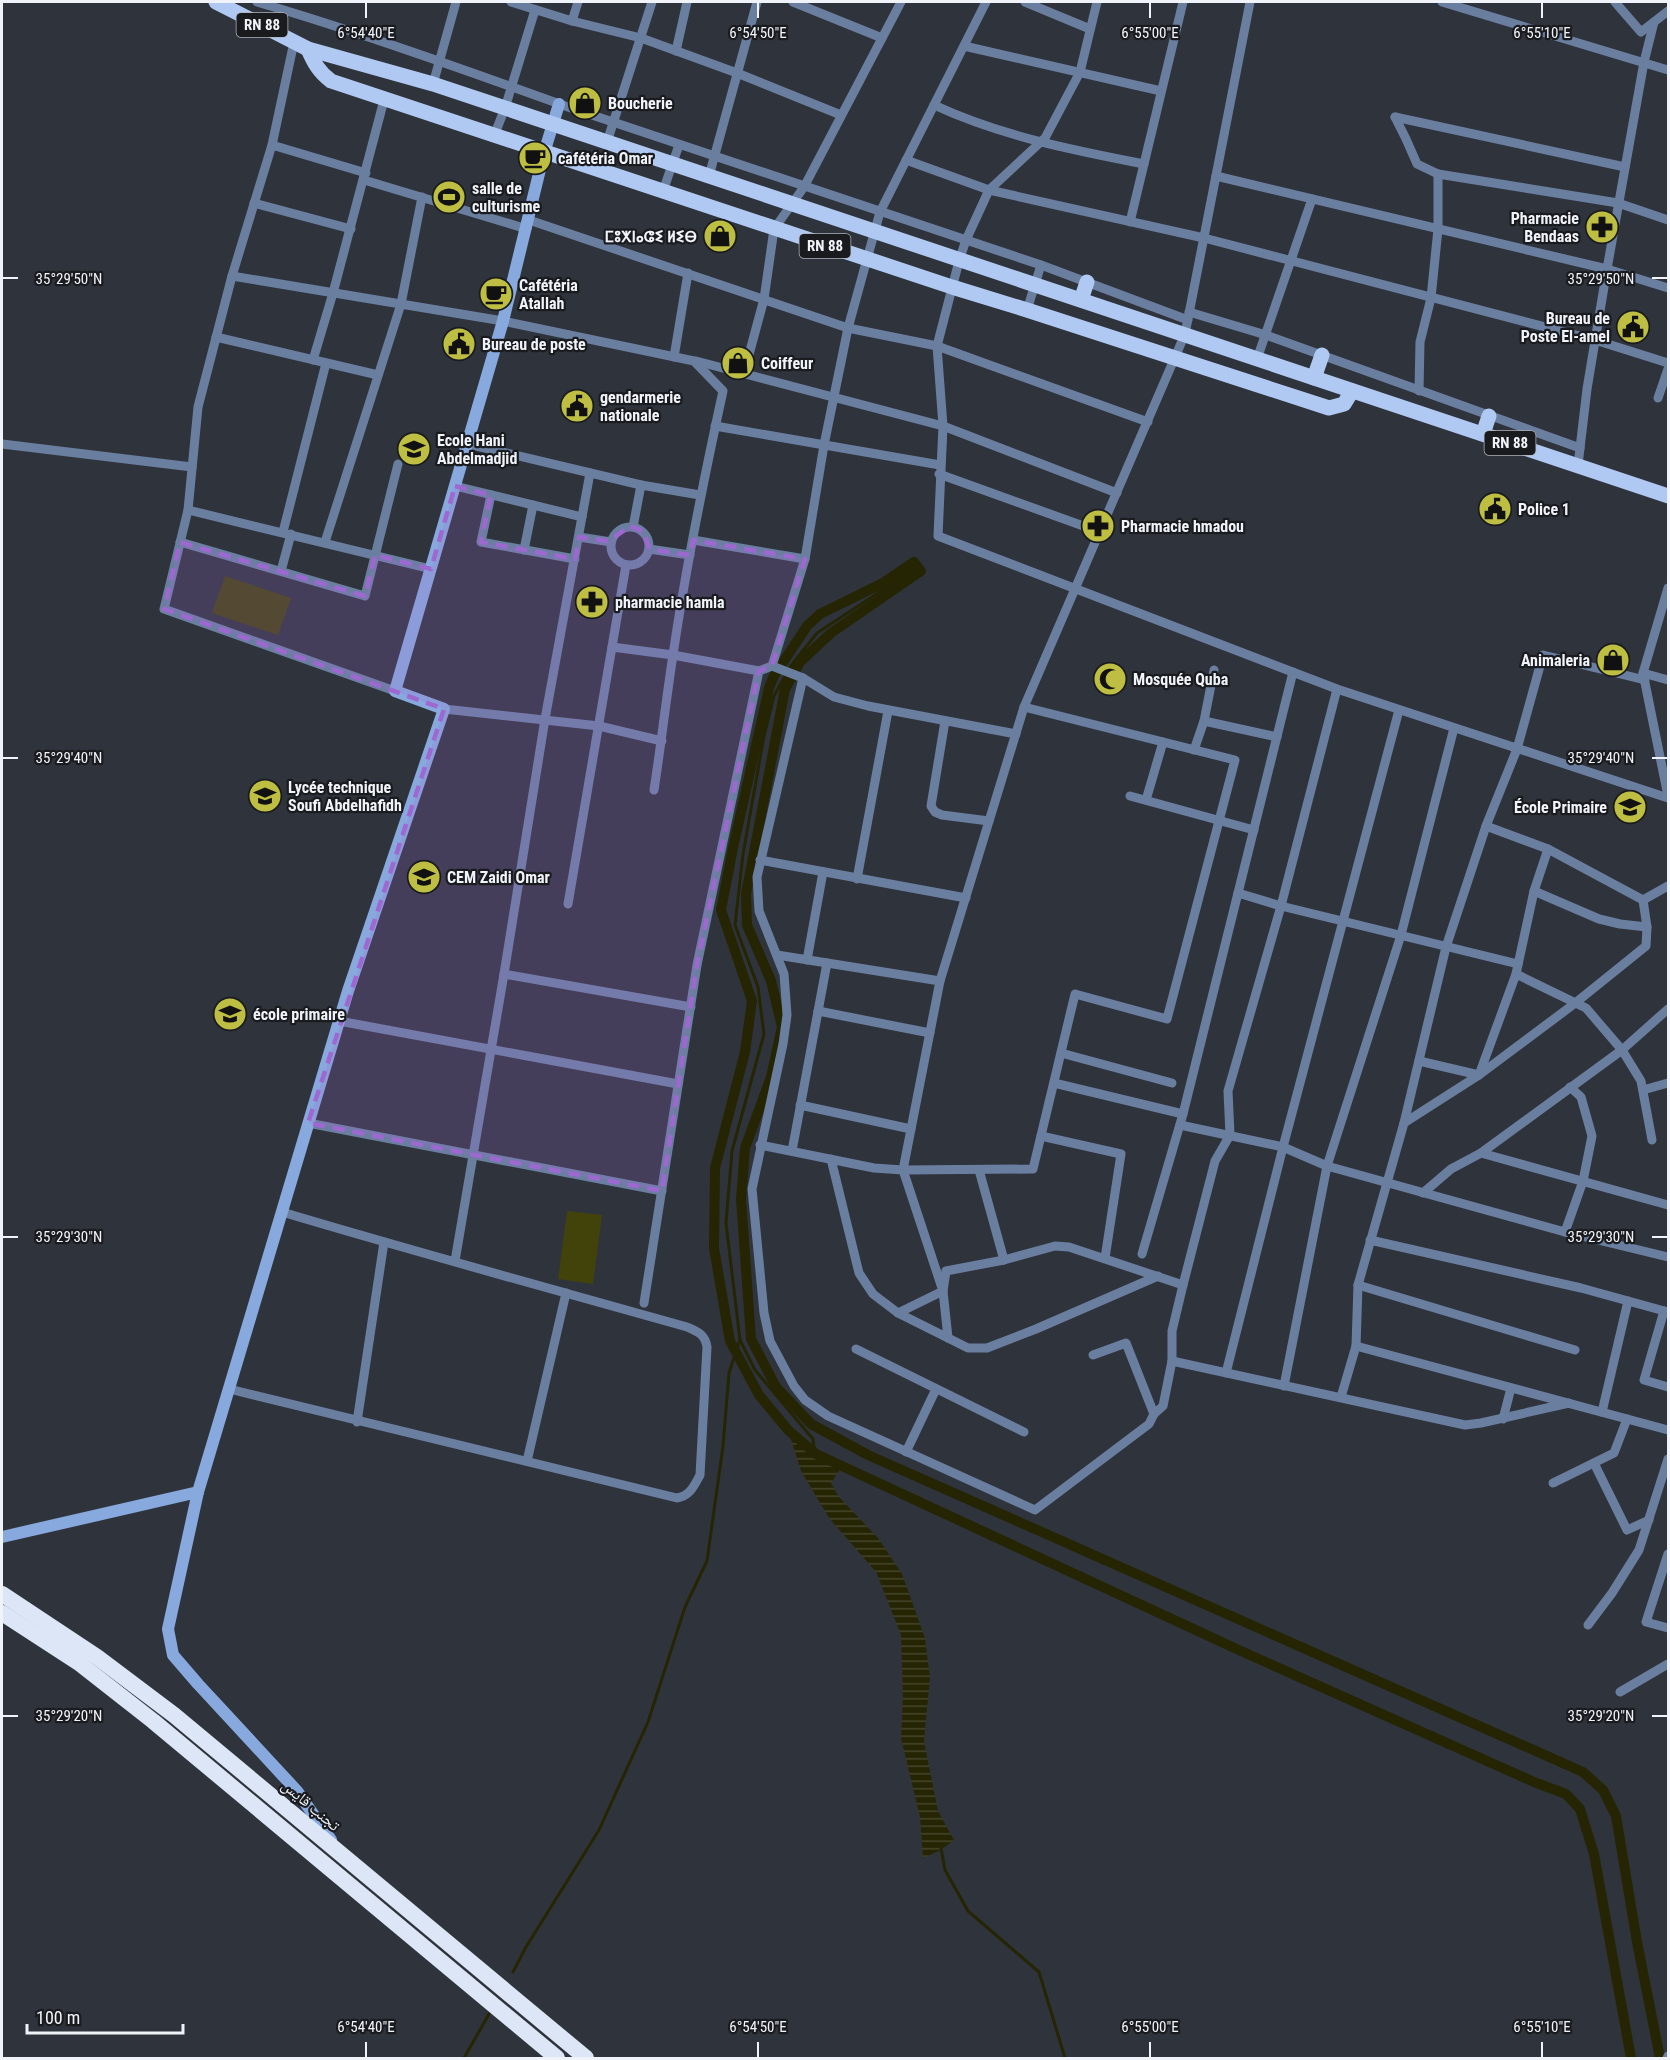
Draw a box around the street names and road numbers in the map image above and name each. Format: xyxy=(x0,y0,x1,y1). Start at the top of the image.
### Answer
road number: RN 88 xyxy=(236,13,288,37)
road number: RN 88 xyxy=(800,234,850,258)
road number: RN 88 xyxy=(1484,431,1536,455)
street label: تجنب قايس xyxy=(277,1775,344,1836)

